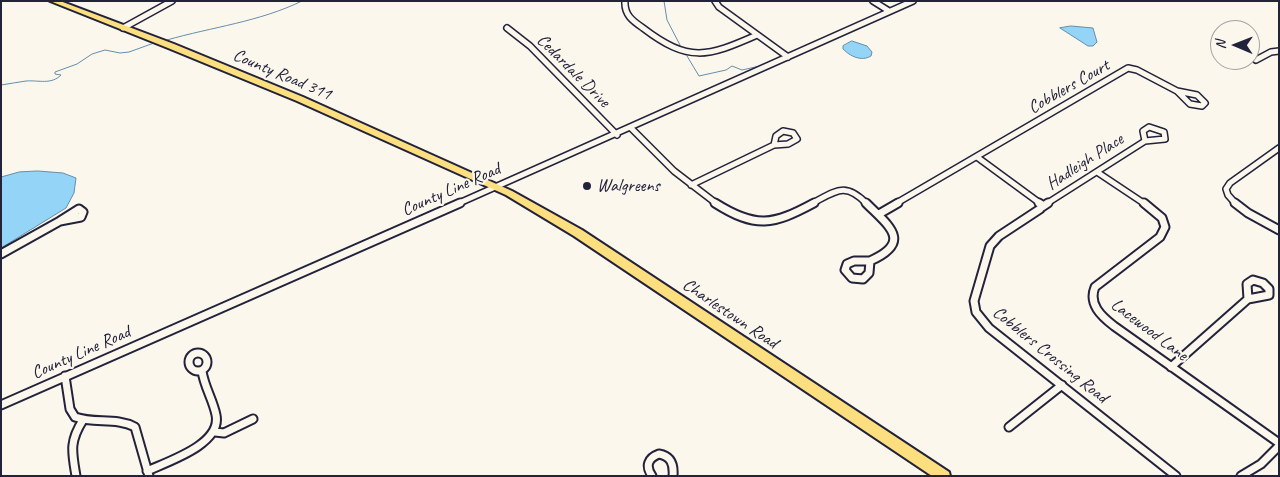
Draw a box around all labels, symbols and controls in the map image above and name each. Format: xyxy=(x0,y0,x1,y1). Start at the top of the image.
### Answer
north arrow xyxy=(1210,20,1260,70)
street label: Cedardale Drive xyxy=(532,30,614,112)
text: N xyxy=(1212,40,1229,49)
street label: County Road 311 xyxy=(230,45,334,105)
street label: Cobblers Court xyxy=(1024,55,1114,119)
street label: Hadleigh Place xyxy=(1042,129,1128,195)
street label: County Line Road xyxy=(398,159,504,221)
place label: Walgreens xyxy=(597,175,660,197)
marker: Walgreens xyxy=(581,180,593,192)
street label: Charlestown Road xyxy=(678,274,782,354)
street label: Lacewood Lane xyxy=(1106,294,1192,366)
street label: Cobblers Crossing Road xyxy=(988,302,1112,408)
street label: County Line Road xyxy=(28,322,134,384)

